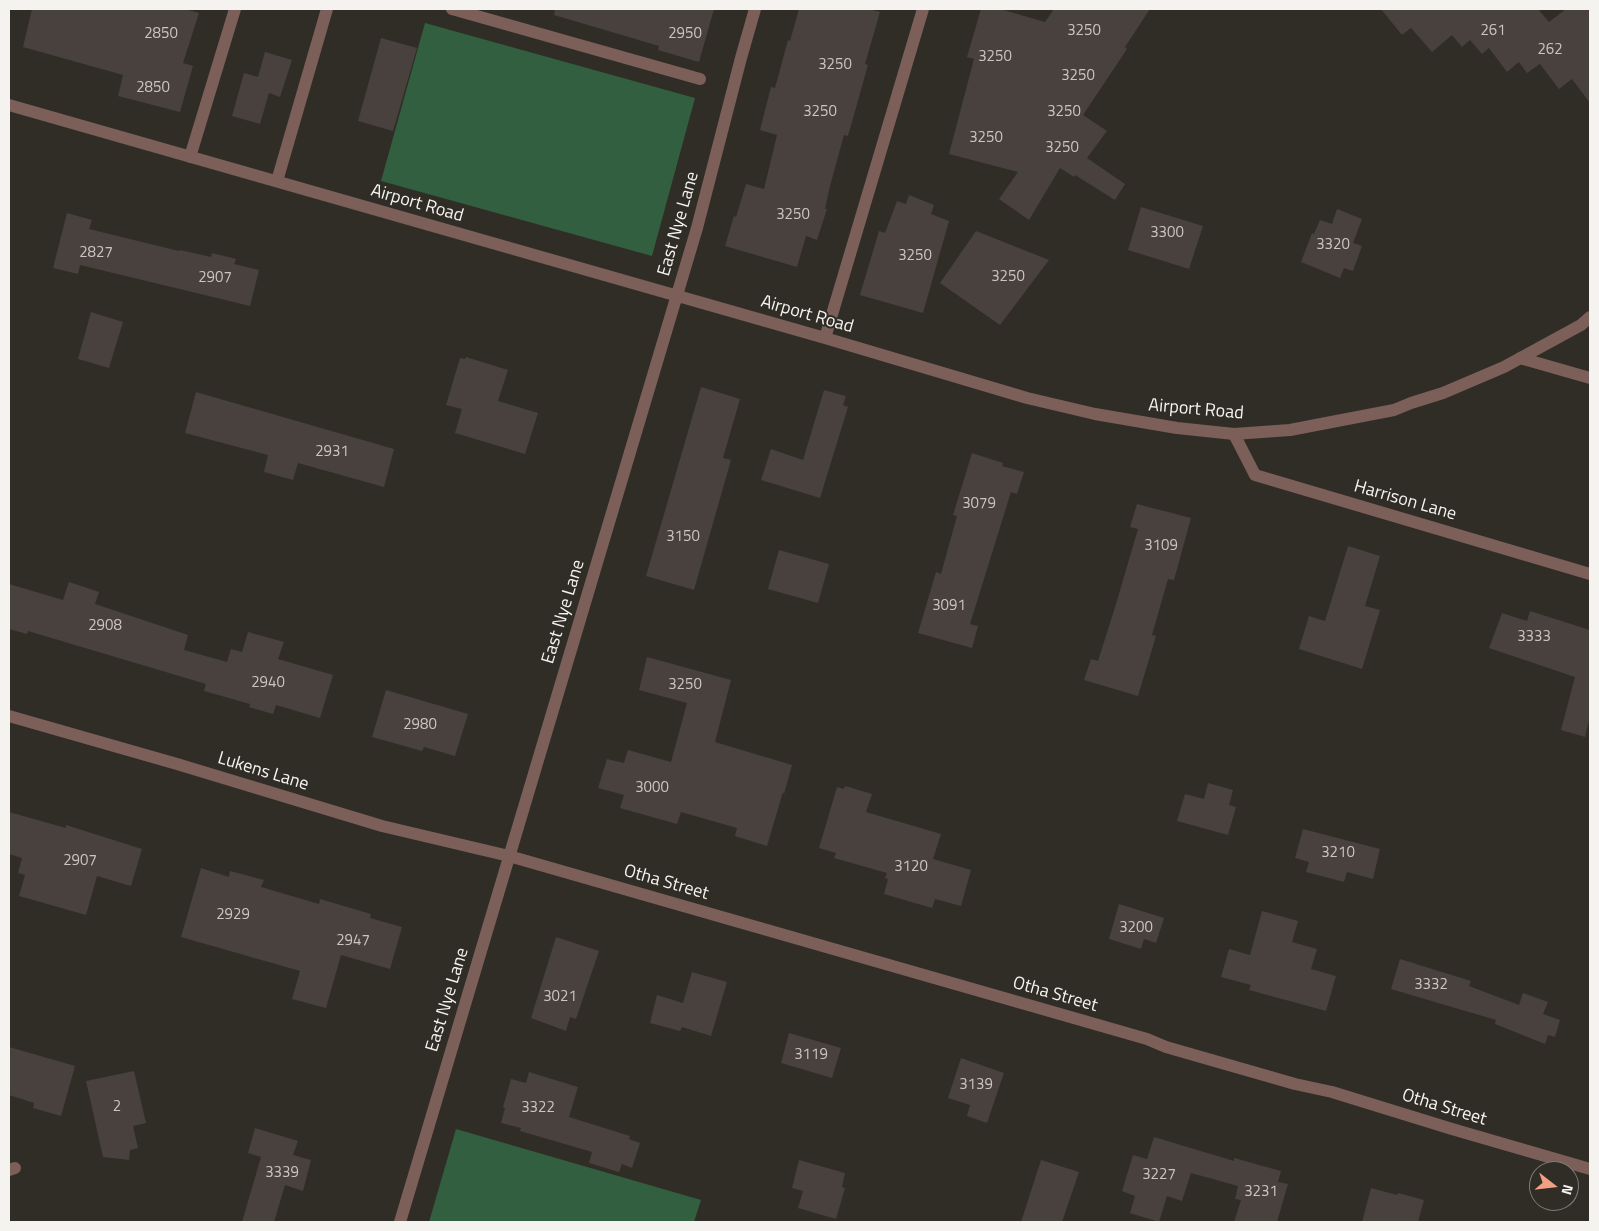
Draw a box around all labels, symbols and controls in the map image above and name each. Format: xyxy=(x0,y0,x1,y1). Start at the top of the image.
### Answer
house number: 3250 xyxy=(1067,22,1101,40)
house number: 261 xyxy=(1480,22,1506,40)
house number: 2850 xyxy=(144,25,178,43)
house number: 2950 xyxy=(668,25,702,43)
house number: 262 xyxy=(1537,41,1563,59)
house number: 3250 xyxy=(978,48,1012,66)
house number: 3250 xyxy=(818,56,852,74)
house number: 3250 xyxy=(1061,67,1095,85)
house number: 2850 xyxy=(136,79,170,97)
house number: 3250 xyxy=(803,103,837,121)
house number: 3250 xyxy=(1047,103,1081,121)
house number: 3250 xyxy=(969,129,1003,147)
house number: 3250 xyxy=(1045,139,1079,157)
street label: East Nye Lane xyxy=(654,169,704,279)
street label: Airport Road xyxy=(368,180,466,228)
house number: 3250 xyxy=(776,206,810,224)
house number: 3300 xyxy=(1150,224,1184,242)
house number: 3320 xyxy=(1316,236,1350,254)
house number: 2827 xyxy=(79,244,113,262)
house number: 3250 xyxy=(898,247,932,265)
house number: 3250 xyxy=(991,268,1025,286)
house number: 2907 xyxy=(198,269,232,287)
street label: Airport Road xyxy=(758,291,856,339)
street label: Airport Road xyxy=(1148,395,1244,425)
house number: 2931 xyxy=(315,443,349,461)
street label: Harrison Lane xyxy=(1351,476,1459,526)
house number: 3079 xyxy=(962,495,996,513)
house number: 3150 xyxy=(666,528,700,546)
house number: 3109 xyxy=(1144,537,1178,555)
street label: East Nye Lane xyxy=(538,557,590,667)
house number: 3091 xyxy=(932,597,966,615)
house number: 2908 xyxy=(88,617,122,635)
house number: 3333 xyxy=(1517,628,1551,646)
house number: 2940 xyxy=(251,674,285,692)
house number: 3250 xyxy=(668,676,702,694)
house number: 2980 xyxy=(403,716,437,734)
street label: Lukens Lane xyxy=(215,748,311,796)
house number: 3000 xyxy=(635,779,669,797)
house number: 3210 xyxy=(1321,844,1355,862)
house number: 2907 xyxy=(63,852,97,870)
house number: 3120 xyxy=(894,858,928,876)
street label: Otha Street xyxy=(621,861,711,905)
house number: 2929 xyxy=(216,906,250,924)
house number: 3200 xyxy=(1119,919,1153,937)
house number: 2947 xyxy=(336,932,370,950)
street label: East Nye Lane xyxy=(422,945,474,1055)
street label: Otha Street xyxy=(1010,973,1100,1017)
house number: 3332 xyxy=(1414,976,1448,994)
house number: 3021 xyxy=(543,988,577,1006)
house number: 3119 xyxy=(794,1046,828,1064)
house number: 3139 xyxy=(959,1076,993,1094)
street label: Otha Street xyxy=(1399,1085,1489,1131)
house number: 2 xyxy=(113,1098,121,1116)
house number: 3322 xyxy=(521,1099,555,1117)
north arrow xyxy=(1529,1161,1579,1211)
house number: 3339 xyxy=(265,1164,299,1182)
house number: 3227 xyxy=(1142,1166,1176,1184)
text: N xyxy=(1557,1182,1579,1198)
house number: 3231 xyxy=(1244,1183,1278,1201)

